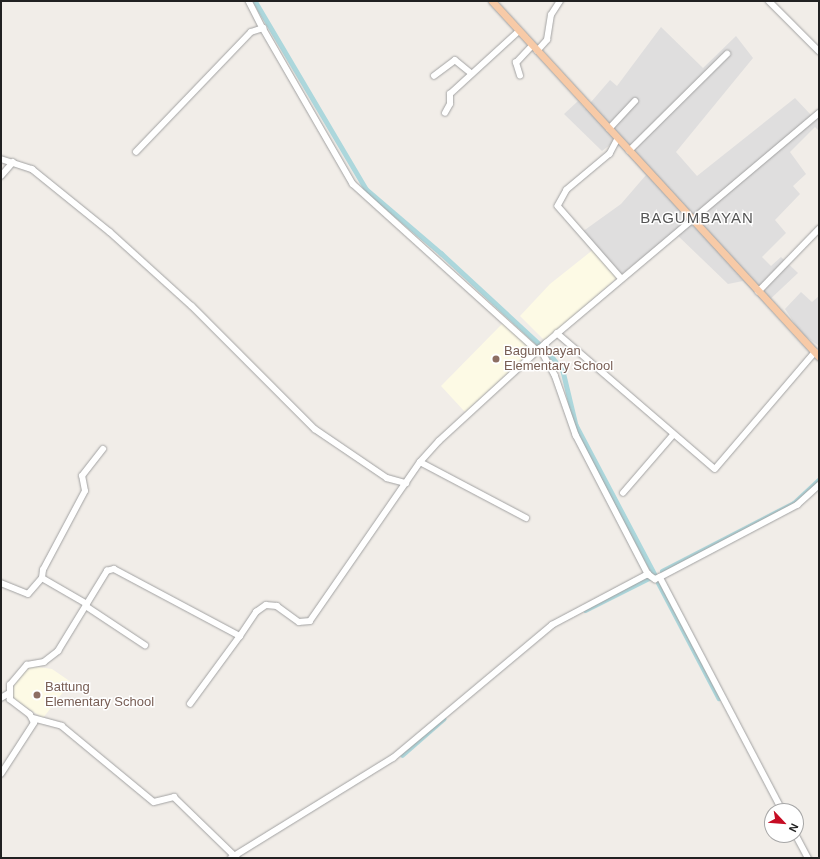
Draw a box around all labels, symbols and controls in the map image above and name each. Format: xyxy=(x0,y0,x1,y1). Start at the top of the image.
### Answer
district label: BAGUMBAYAN xyxy=(640,209,754,227)
place label: Bagumbayan Elementary School xyxy=(504,344,613,375)
marker: Bagumbayan Elementary School xyxy=(491,354,501,364)
place label: Battung Elementary School xyxy=(45,680,154,711)
marker: Battung Elementary School xyxy=(32,690,42,700)
north arrow xyxy=(764,803,804,843)
text: N xyxy=(787,822,801,834)

